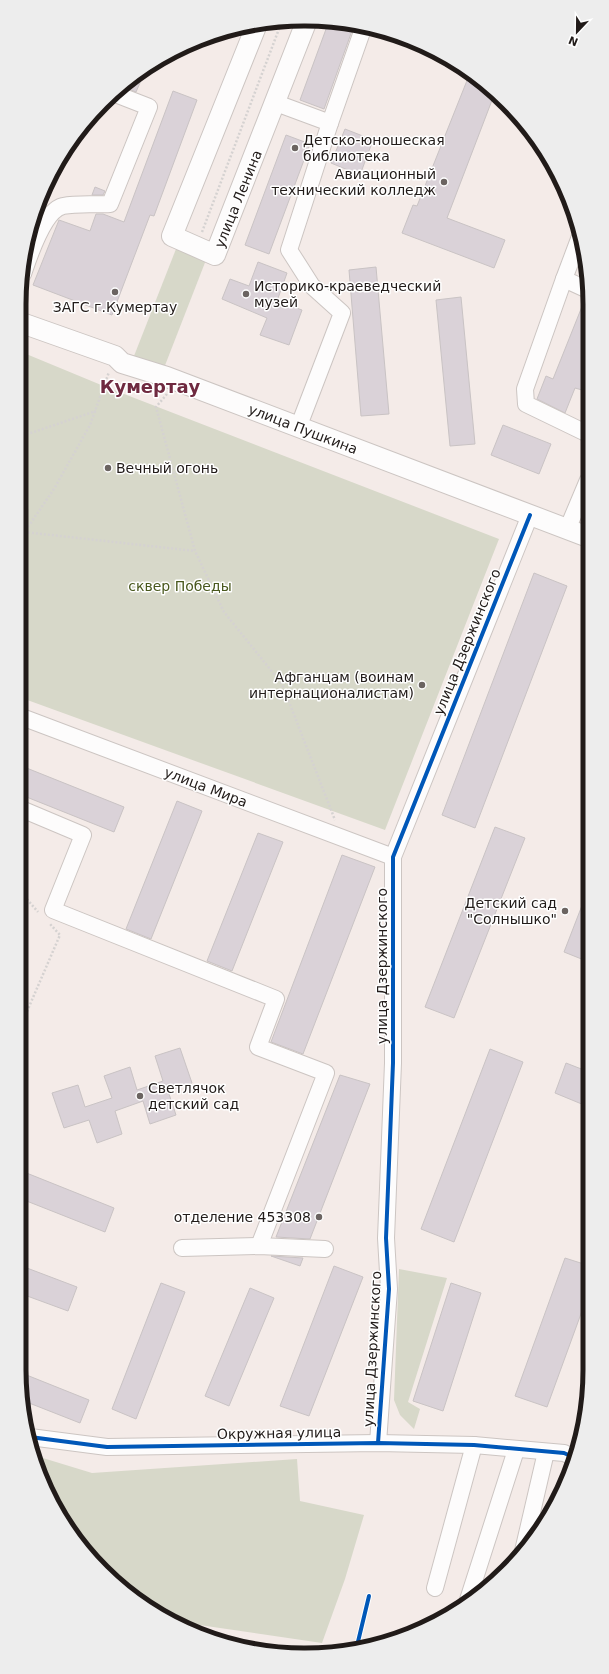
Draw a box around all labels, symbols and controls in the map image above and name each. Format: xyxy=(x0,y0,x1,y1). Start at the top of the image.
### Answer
north arrow xyxy=(557,12,597,52)
text: N xyxy=(567,33,580,49)
place label: Детско-юношеская библиотека xyxy=(303,132,445,164)
marker: Детско-юношеская библиотека xyxy=(290,143,300,153)
street label: улица Ленина xyxy=(211,148,265,250)
place label: Авиационный технический колледж xyxy=(271,166,436,198)
marker: Авиационный технический колледж xyxy=(439,177,449,187)
place label: Историко-краеведческий музей xyxy=(254,278,441,310)
marker: ЗАГС г.Кумертау xyxy=(110,287,120,297)
marker: Историко-краеведческий музей xyxy=(241,289,251,299)
place label: ЗАГС г.Кумертау xyxy=(53,299,177,315)
district label: Кумертау xyxy=(100,376,201,397)
street label: улица Пушкина xyxy=(246,401,360,457)
place label: Вечный огонь xyxy=(116,460,218,476)
marker: Вечный огонь xyxy=(103,463,113,473)
street label: улица Дзержинского xyxy=(430,567,504,717)
park label: сквер Победы xyxy=(128,578,232,594)
place label: Афганцам (воинам интернационалистам) xyxy=(249,669,414,701)
marker: Афганцам (воинам интернационалистам) xyxy=(417,680,427,690)
street label: улица Мира xyxy=(162,764,250,810)
street label: улица Дзержинского xyxy=(374,888,390,1044)
place label: Детский сад "Солнышко" xyxy=(465,895,557,927)
marker: Детский сад "Солнышко" xyxy=(560,906,570,916)
place label: Светлячок детский сад xyxy=(148,1080,239,1112)
marker: Светлячок детский сад xyxy=(135,1091,145,1101)
place label: отделение 453308 xyxy=(174,1209,311,1225)
marker: отделение 453308 xyxy=(314,1212,324,1222)
street label: улица Дзержинского xyxy=(360,1271,384,1427)
street label: Окружная улица xyxy=(217,1424,341,1442)

